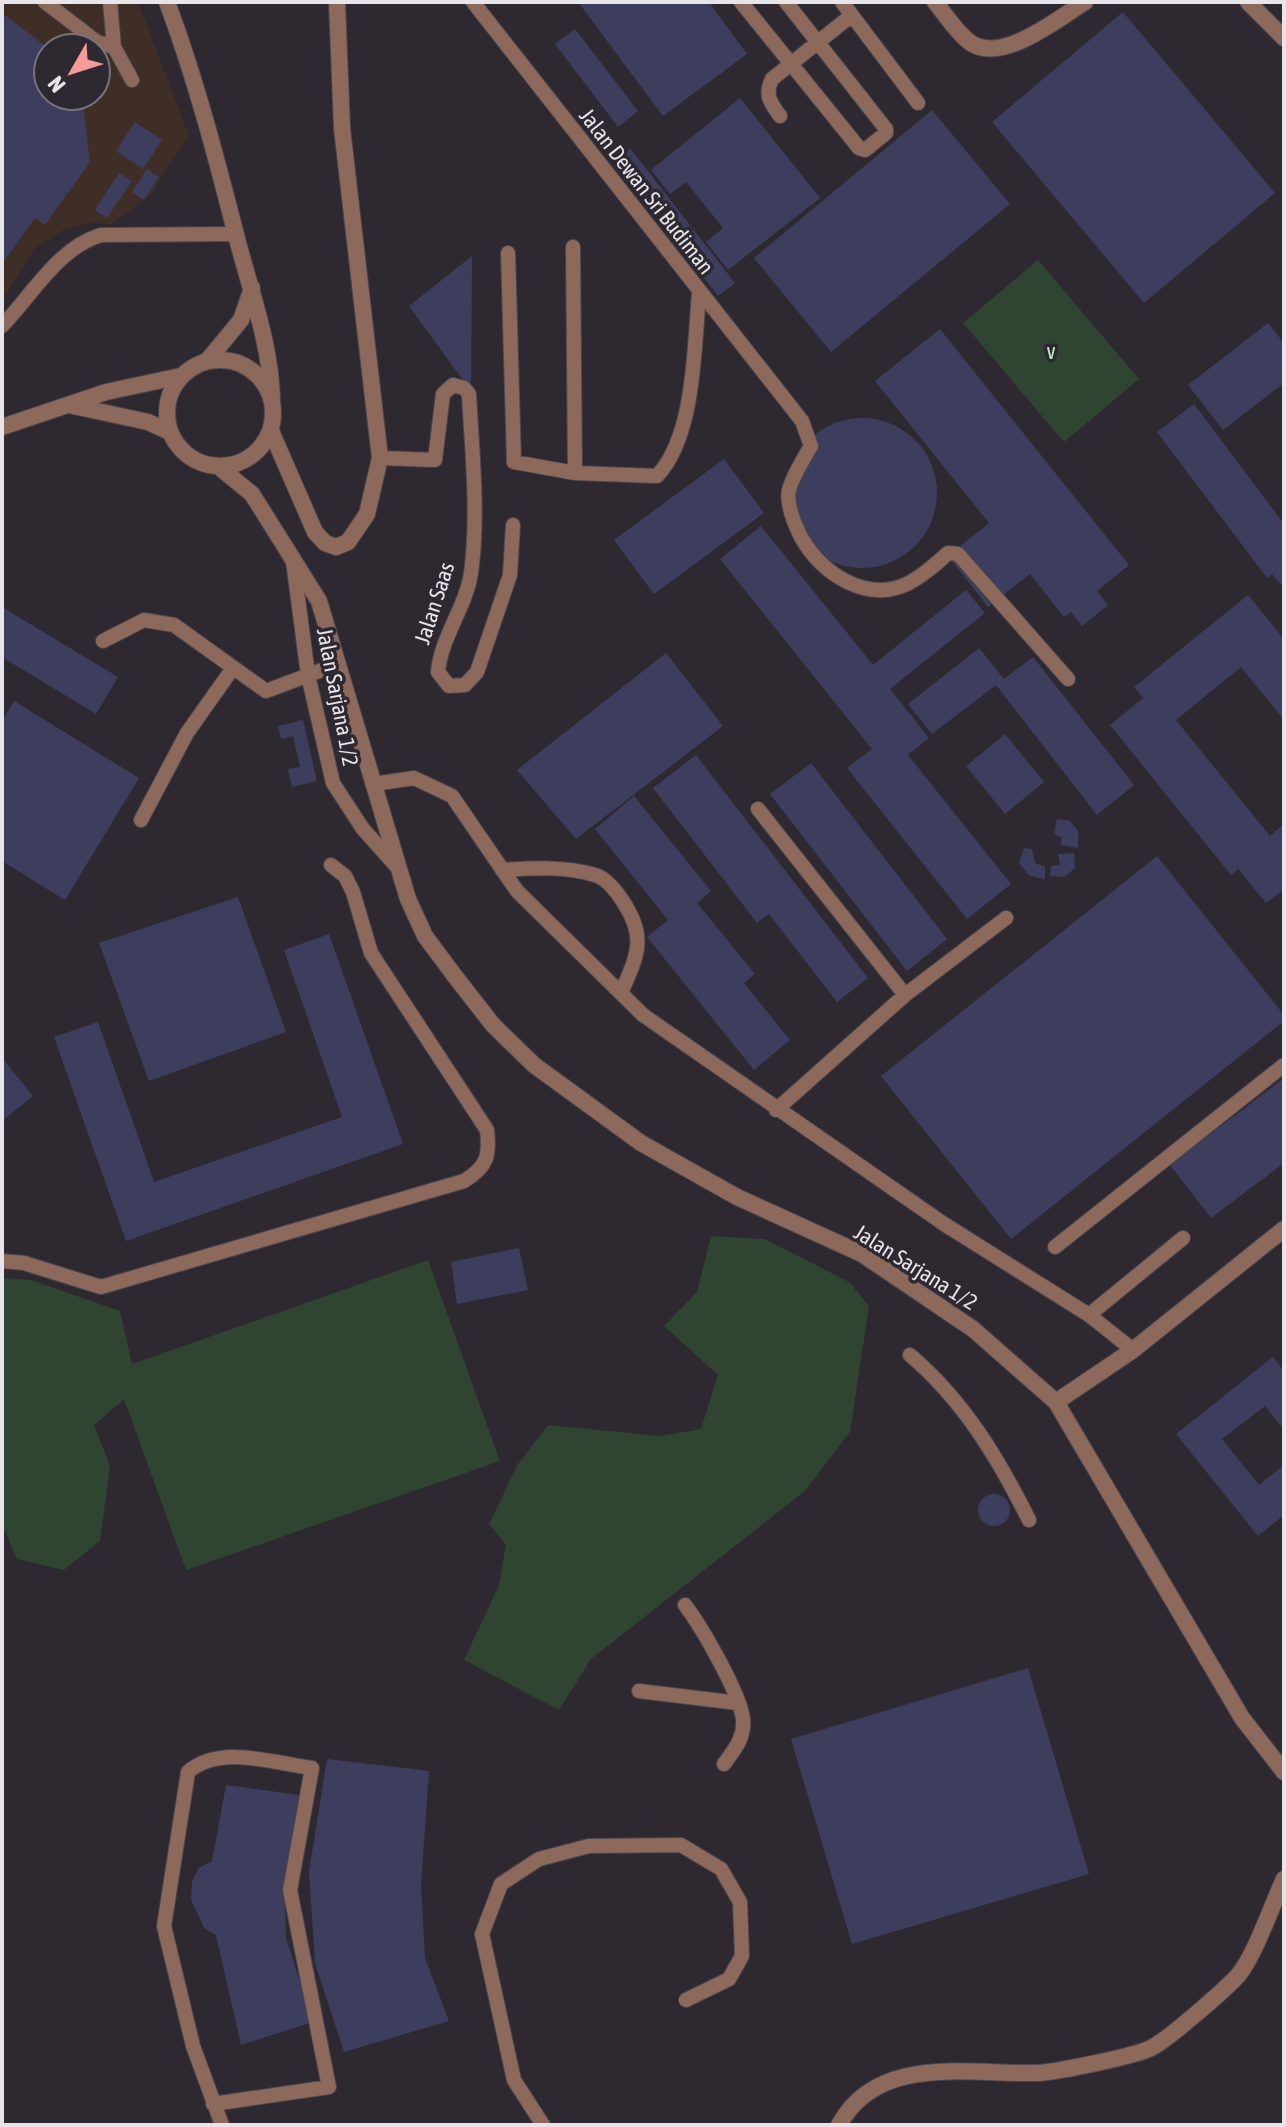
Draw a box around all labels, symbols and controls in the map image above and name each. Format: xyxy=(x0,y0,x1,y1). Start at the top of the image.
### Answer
north arrow xyxy=(32,32,112,112)
text: N xyxy=(42,71,71,98)
street label: Jalan Dewan Sri Budiman xyxy=(574,103,720,279)
park label: v xyxy=(1046,338,1056,364)
street label: Jalan Saas xyxy=(409,559,459,647)
street label: Jalan Sarjana 1/2 xyxy=(312,626,364,768)
street label: Jalan Sarjana 1/2 xyxy=(850,1219,982,1315)

